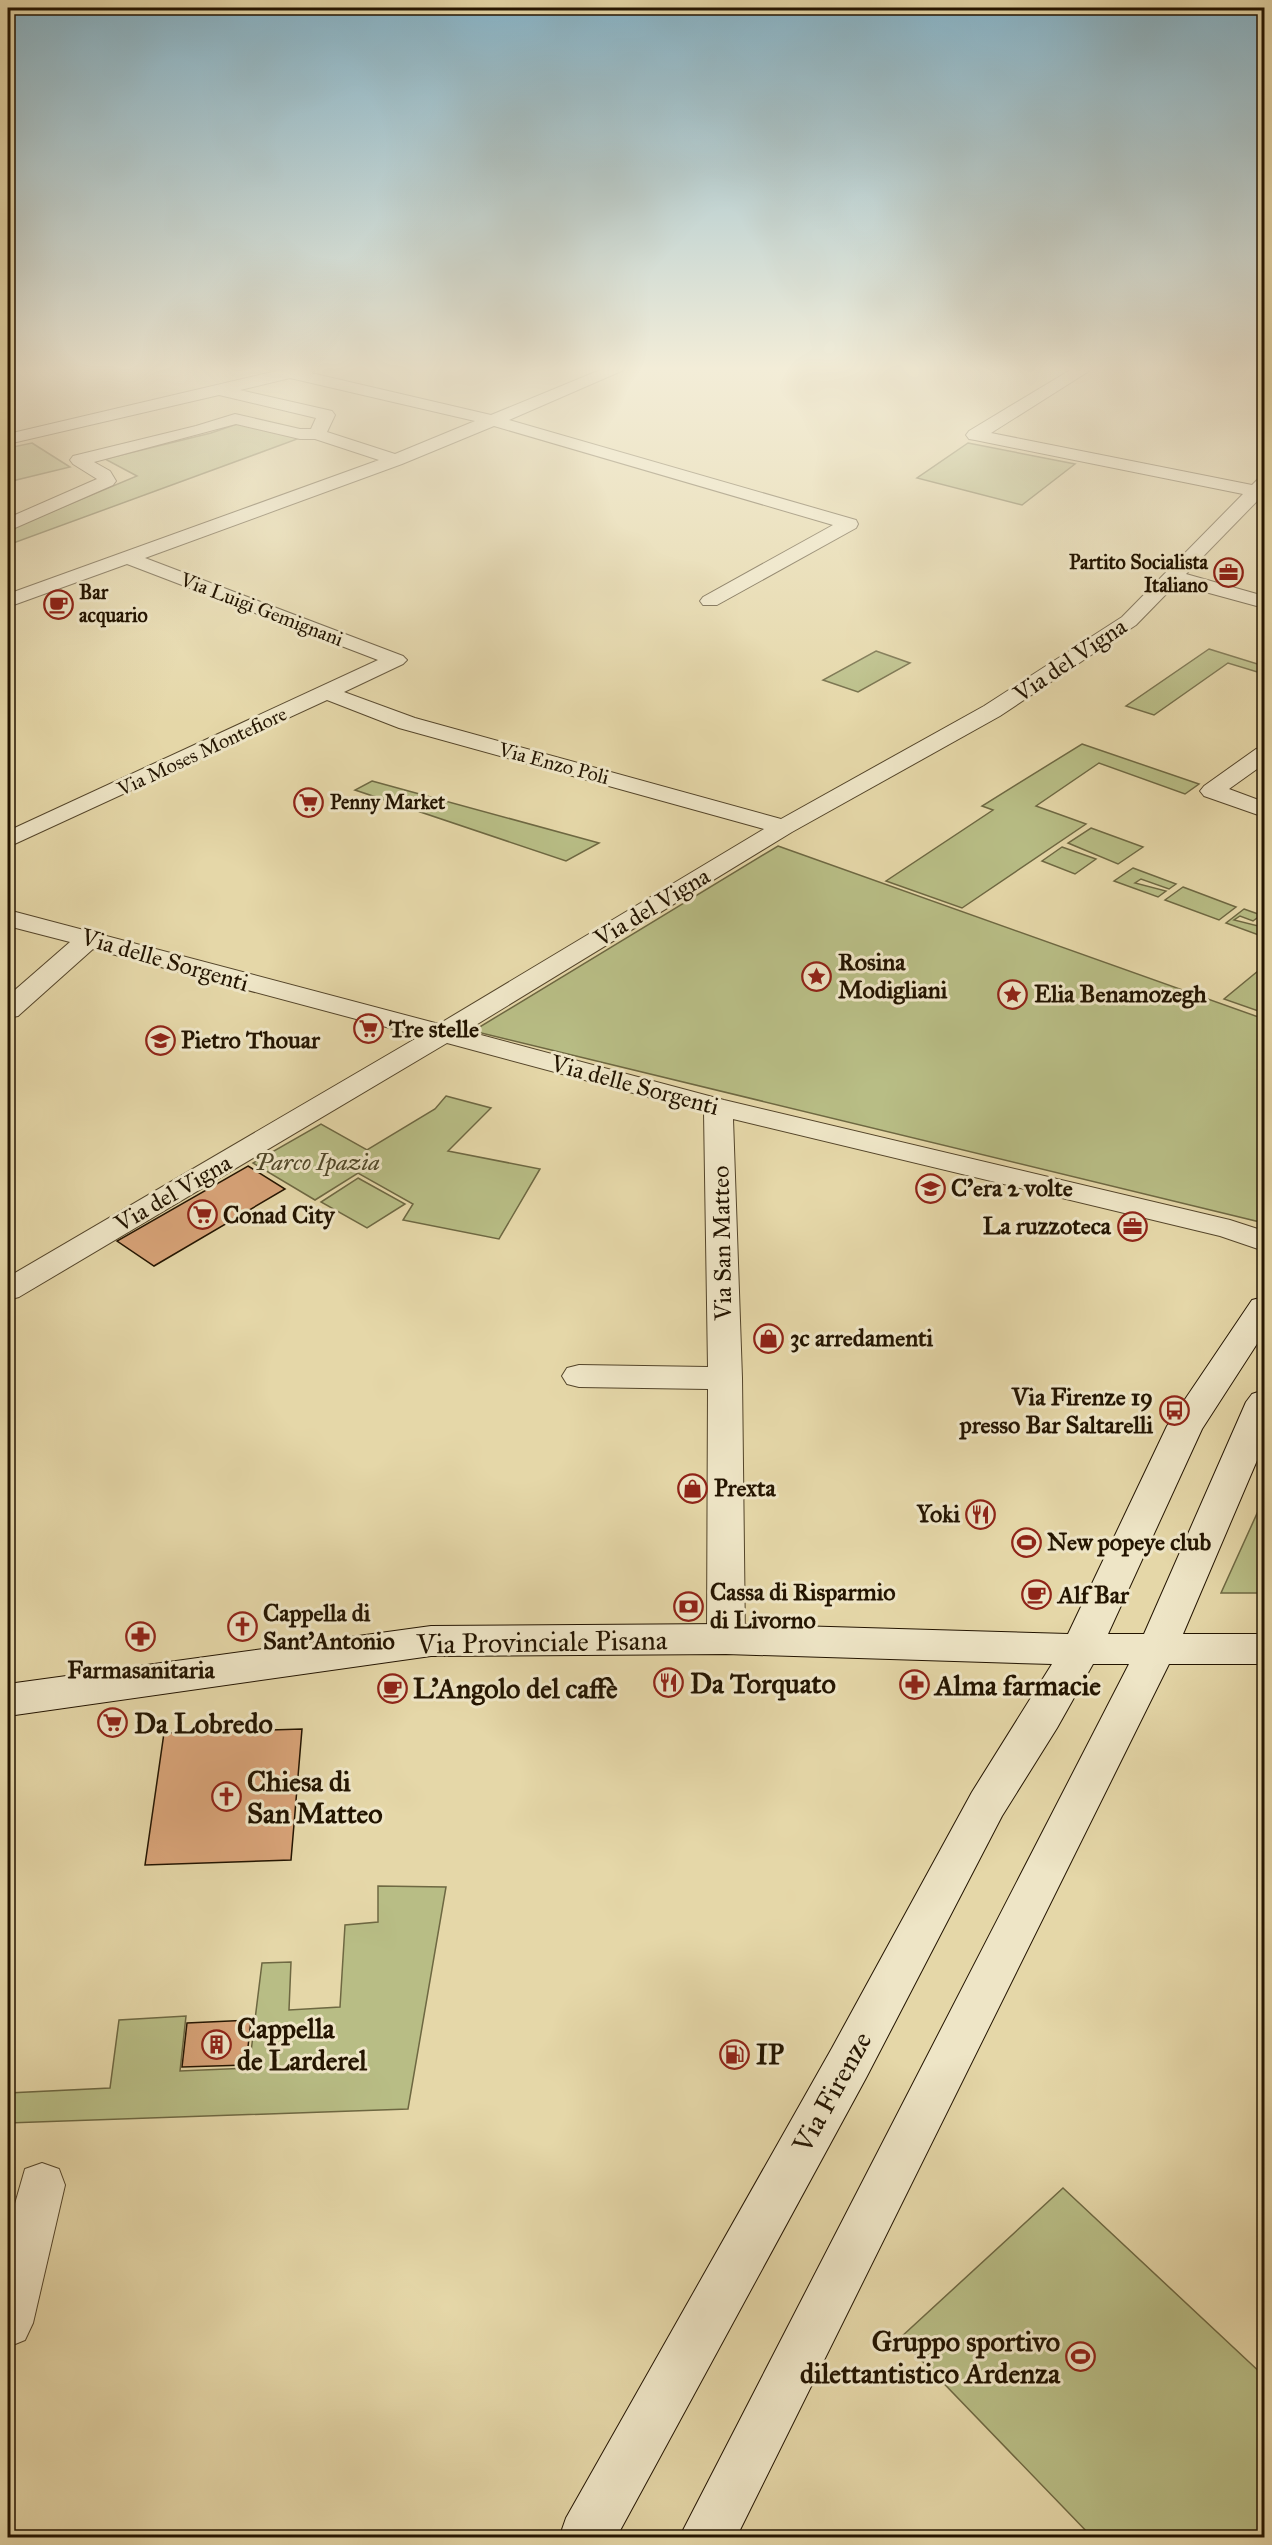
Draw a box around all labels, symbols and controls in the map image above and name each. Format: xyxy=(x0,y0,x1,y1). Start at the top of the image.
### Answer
place label: Partito Socialista Italiano xyxy=(1069,550,1209,597)
office icon: Partito Socialista Italiano xyxy=(1213,557,1245,589)
street label: Via Luigi Gemignani xyxy=(176,567,347,652)
place label: Bar acquario xyxy=(79,580,148,628)
cafe icon: Bar acquario xyxy=(42,588,74,620)
street label: Via del Vigna xyxy=(1007,611,1133,709)
street label: Via Moses Montefiore xyxy=(113,701,291,801)
street label: Via Enzo Poli xyxy=(495,737,612,789)
supermarket icon: Penny Market xyxy=(293,786,325,818)
place label: Penny Market xyxy=(330,790,446,815)
street label: Via del Vigna xyxy=(588,860,716,954)
street label: Via delle Sorgenti xyxy=(77,921,253,998)
place label: Rosina Modigliani xyxy=(838,947,948,1005)
place icon: Rosina Modigliani xyxy=(801,960,833,992)
place icon: Elia Benamozegh xyxy=(997,978,1029,1010)
place label: Elia Benamozegh xyxy=(1034,979,1207,1009)
supermarket icon: Tre stelle xyxy=(352,1013,384,1045)
place label: Tre stelle xyxy=(388,1014,479,1044)
school or university icon: Pietro Thouar xyxy=(144,1024,176,1056)
place label: Pietro Thouar xyxy=(181,1025,321,1055)
street label: Via delle Sorgenti xyxy=(547,1048,723,1122)
street label: Via del Vigna xyxy=(108,1147,237,1239)
park label: Parco Ipazia xyxy=(254,1147,380,1177)
street label: Via San Matteo xyxy=(706,1165,738,1322)
school or university icon: C’era 2 volte xyxy=(914,1172,946,1204)
place label: C’era 2 volte xyxy=(951,1173,1073,1203)
supermarket icon: Conad City xyxy=(186,1199,218,1231)
place label: Conad City xyxy=(223,1200,336,1230)
office icon: La ruzzoteca xyxy=(1116,1210,1148,1242)
place label: La ruzzoteca xyxy=(983,1211,1112,1241)
shop icon: 3c arredamenti xyxy=(753,1322,785,1354)
place label: 3c arredamenti xyxy=(790,1323,934,1353)
place label: Via Firenze 19 presso Bar Saltarelli xyxy=(959,1382,1153,1440)
bus stop icon: Via Firenze 19 presso Bar Saltarelli xyxy=(1158,1395,1190,1427)
shop icon: Prexta xyxy=(677,1472,709,1504)
place label: Prexta xyxy=(714,1473,777,1503)
restaurant icon: Yoki xyxy=(965,1498,997,1530)
place label: Yoki xyxy=(916,1499,960,1529)
sports icon: New popeye club xyxy=(1010,1526,1042,1558)
place label: New popeye club xyxy=(1047,1527,1211,1557)
place label: Cassa di Risparmio di Livorno xyxy=(710,1577,895,1635)
cafe icon: Alf Bar xyxy=(1021,1579,1053,1611)
place label: Alf Bar xyxy=(1056,1580,1130,1610)
bank icon: Cassa di Risparmio di Livorno xyxy=(673,1590,705,1622)
place label: Cappella di Sant'Antonio xyxy=(263,1598,395,1656)
church icon: Cappella di Sant'Antonio xyxy=(226,1611,258,1643)
pharmacy icon: Farmasanitaria xyxy=(125,1621,157,1653)
street label: Via Provinciale Pisana xyxy=(415,1622,668,1662)
place label: Farmasanitaria xyxy=(67,1655,216,1685)
place label: Da Torquato xyxy=(690,1666,836,1701)
restaurant icon: Da Torquato xyxy=(653,1667,685,1699)
place label: Alma farmacie xyxy=(933,1668,1101,1703)
pharmacy icon: Alma farmacie xyxy=(898,1669,930,1701)
place label: L'Angolo del caffè xyxy=(413,1671,618,1706)
cafe icon: L'Angolo del caffè xyxy=(376,1672,408,1704)
place label: Da Lobredo xyxy=(134,1706,273,1741)
supermarket icon: Da Lobredo xyxy=(97,1707,129,1739)
place label: Chiesa di San Matteo xyxy=(247,1764,383,1831)
church icon: Chiesa di San Matteo xyxy=(210,1781,242,1813)
place label: Cappella de Larderel xyxy=(237,2011,367,2078)
street label: Via Firenze xyxy=(784,2025,879,2159)
building icon: Cappella de Larderel xyxy=(200,2028,232,2060)
place label: IP xyxy=(756,2037,784,2072)
fuel station icon: IP xyxy=(719,2038,751,2070)
place label: Gruppo sportivo dilettantistico Ardenza xyxy=(800,2324,1061,2391)
sports icon: Gruppo sportivo dilettantistico Ardenza xyxy=(1065,2341,1097,2373)

